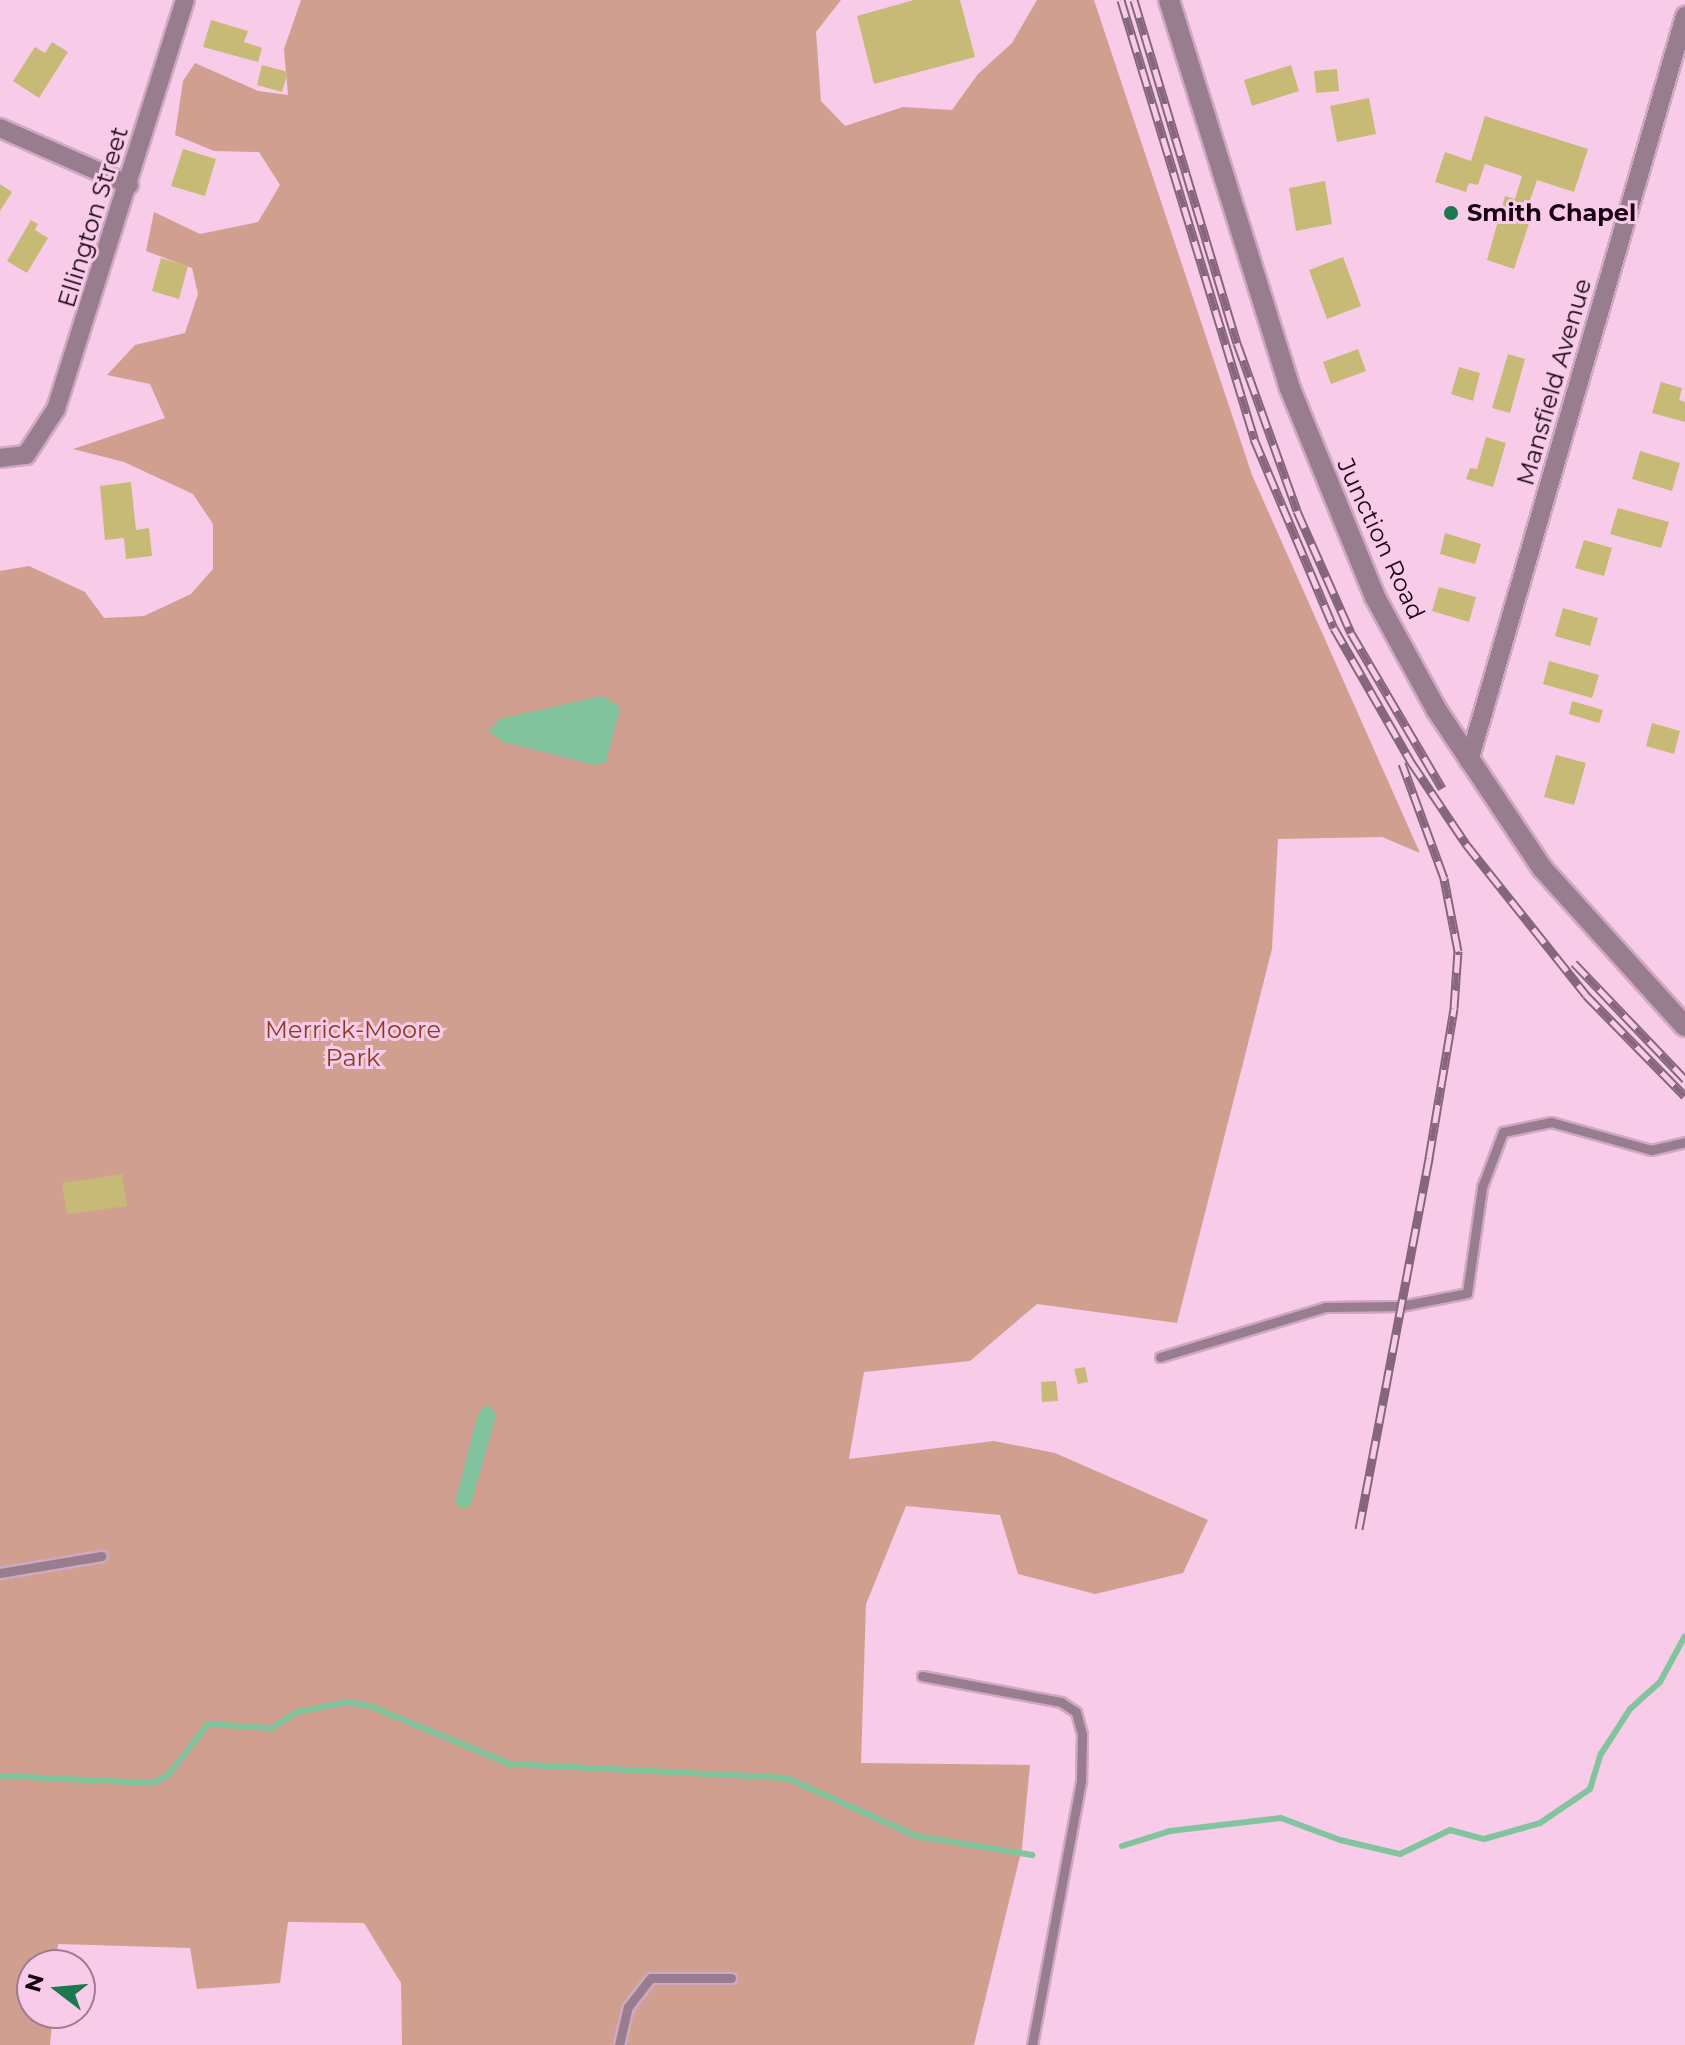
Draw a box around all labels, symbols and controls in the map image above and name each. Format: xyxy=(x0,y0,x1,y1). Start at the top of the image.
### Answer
street label: Ellington Street xyxy=(52,123,134,311)
place label: Smith Chapel xyxy=(1467,199,1636,227)
marker: Smith Chapel xyxy=(1442,204,1460,222)
street label: Mansfield Avenue xyxy=(1511,275,1597,489)
street label: Junction Road xyxy=(1331,454,1431,624)
park label: Merrick-Moore Park xyxy=(265,1016,441,1072)
north arrow xyxy=(16,1949,96,2029)
text: N xyxy=(19,1971,50,1995)

